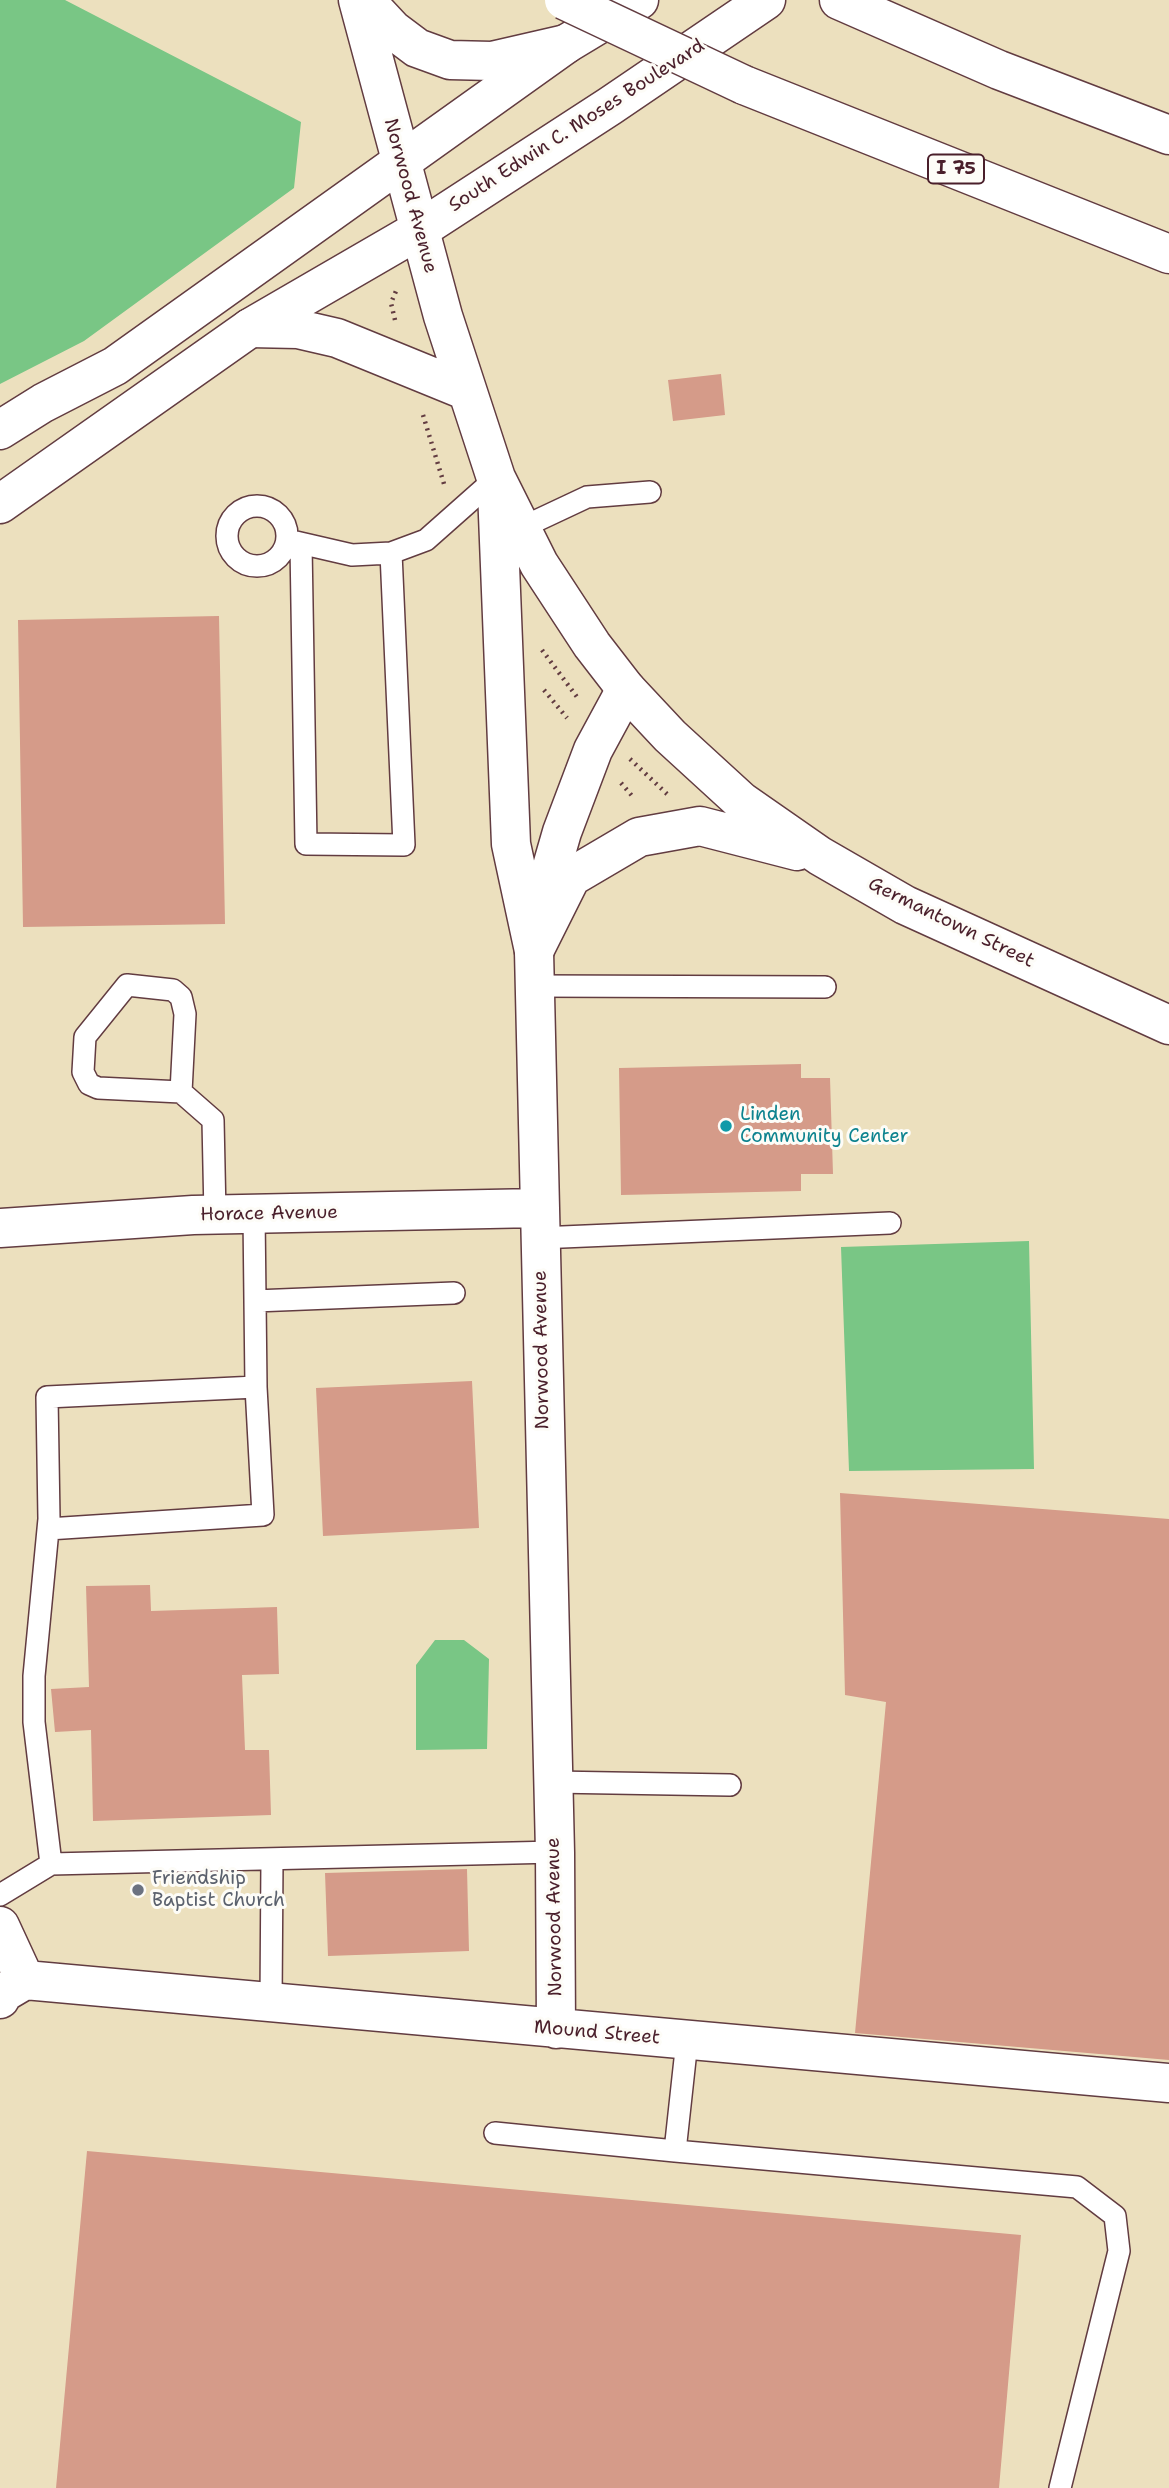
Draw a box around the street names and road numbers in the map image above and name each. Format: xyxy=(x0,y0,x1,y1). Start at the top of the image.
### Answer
street label: South Edwin C. Moses Boulevard xyxy=(445,35,709,217)
street label: Norwood Avenue xyxy=(378,116,442,276)
road number: I 75 xyxy=(928,154,984,184)
street label: Germantown Street xyxy=(864,873,1038,973)
street label: Horace Avenue xyxy=(200,1201,338,1227)
street label: Norwood Avenue xyxy=(529,1270,555,1430)
street label: Norwood Avenue xyxy=(542,1837,568,1997)
street label: Mound Street xyxy=(533,2016,661,2050)

